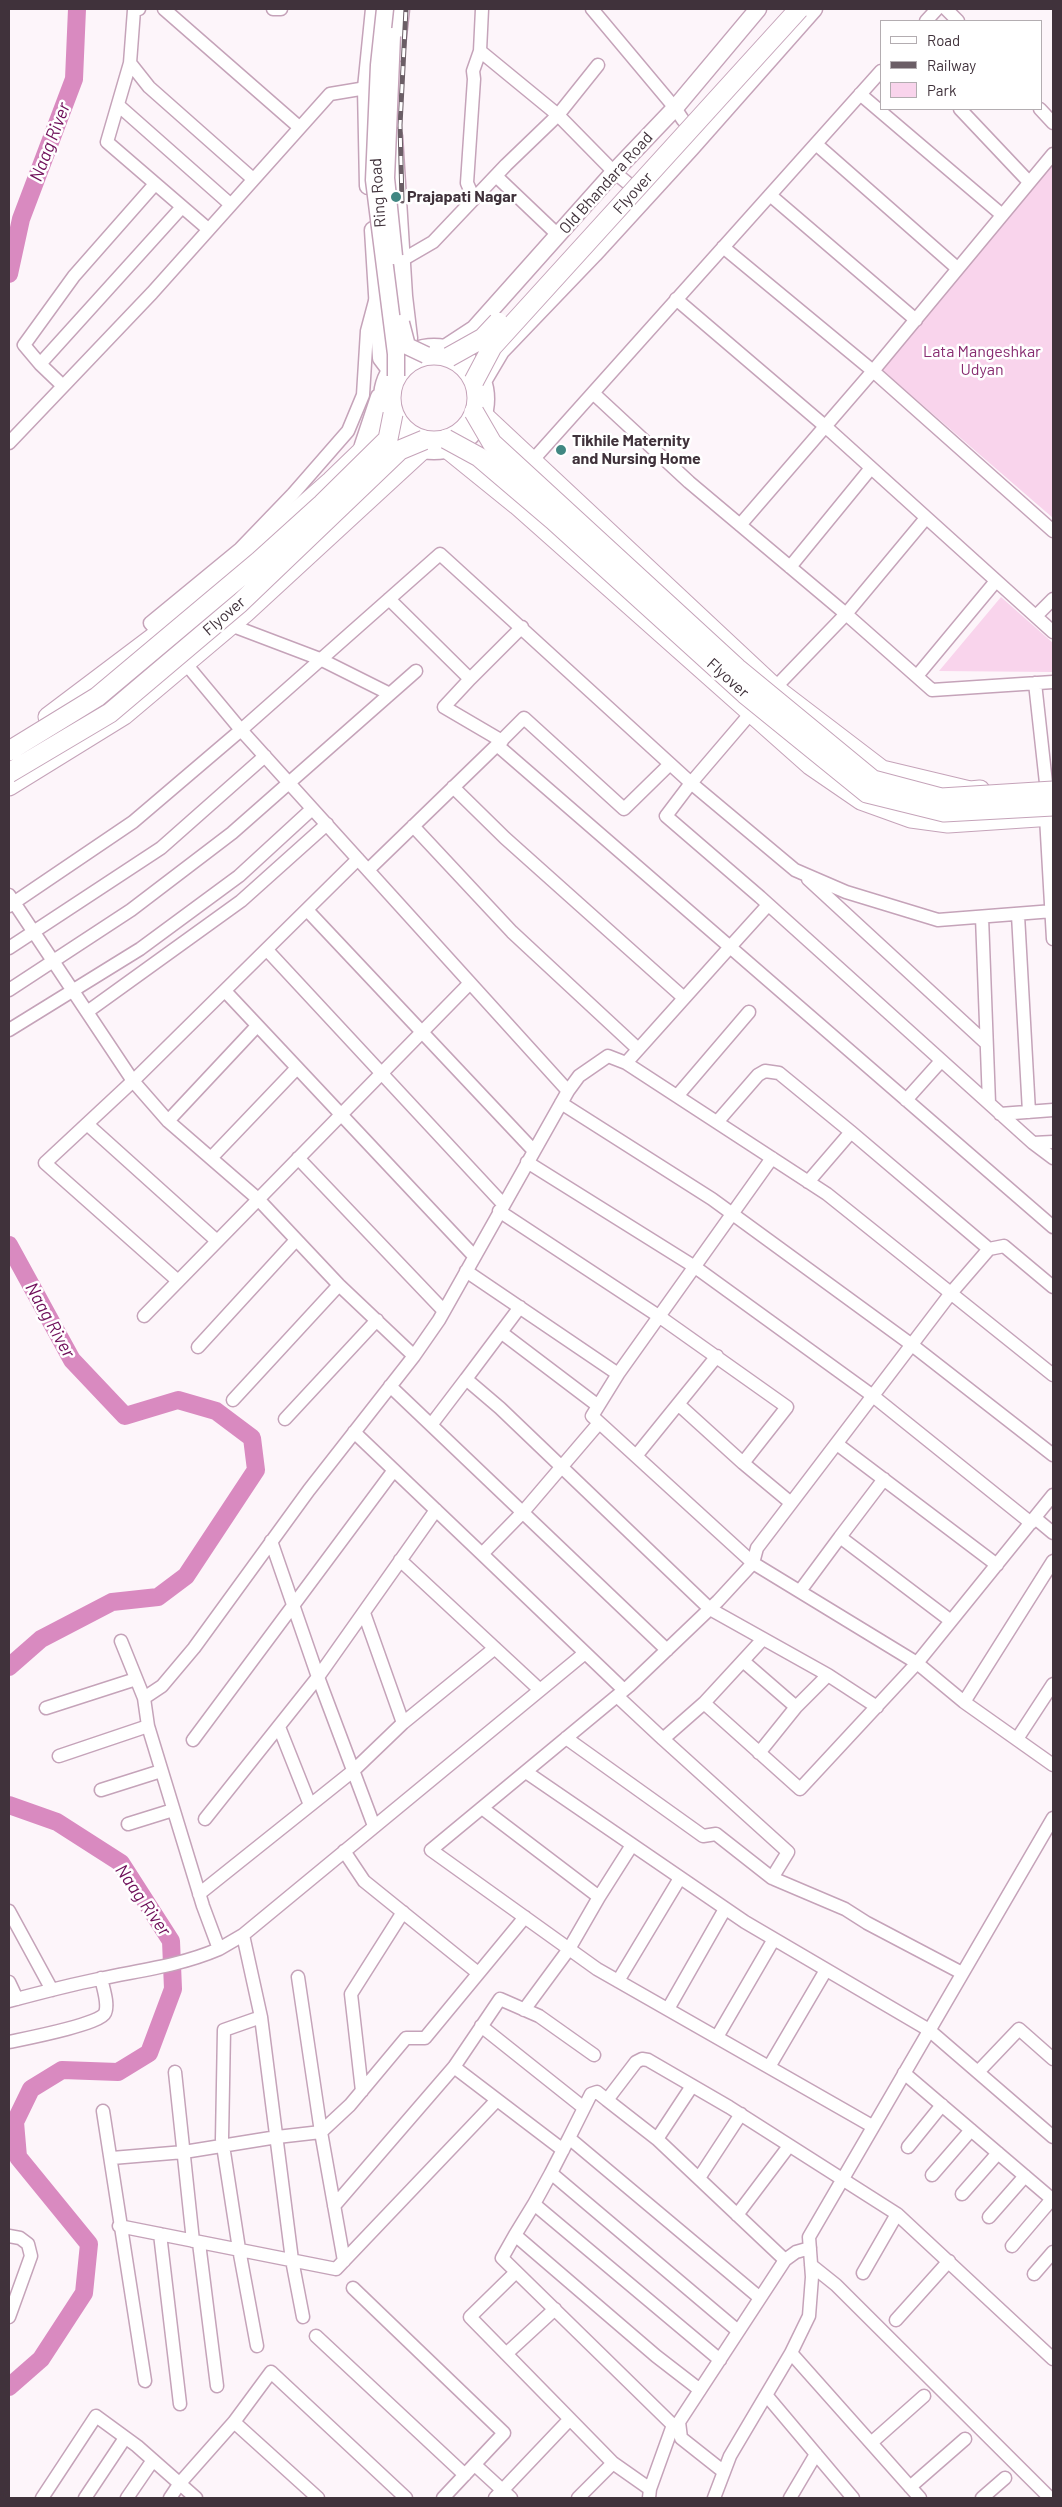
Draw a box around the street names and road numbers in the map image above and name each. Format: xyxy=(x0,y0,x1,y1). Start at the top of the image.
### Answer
street label: Old Bhandara Road xyxy=(555,128,657,238)
street label: Ring Road xyxy=(366,158,390,228)
street label: Flyover xyxy=(609,168,657,218)
street label: Flyover xyxy=(199,592,249,640)
street label: Flyover xyxy=(703,654,753,702)

